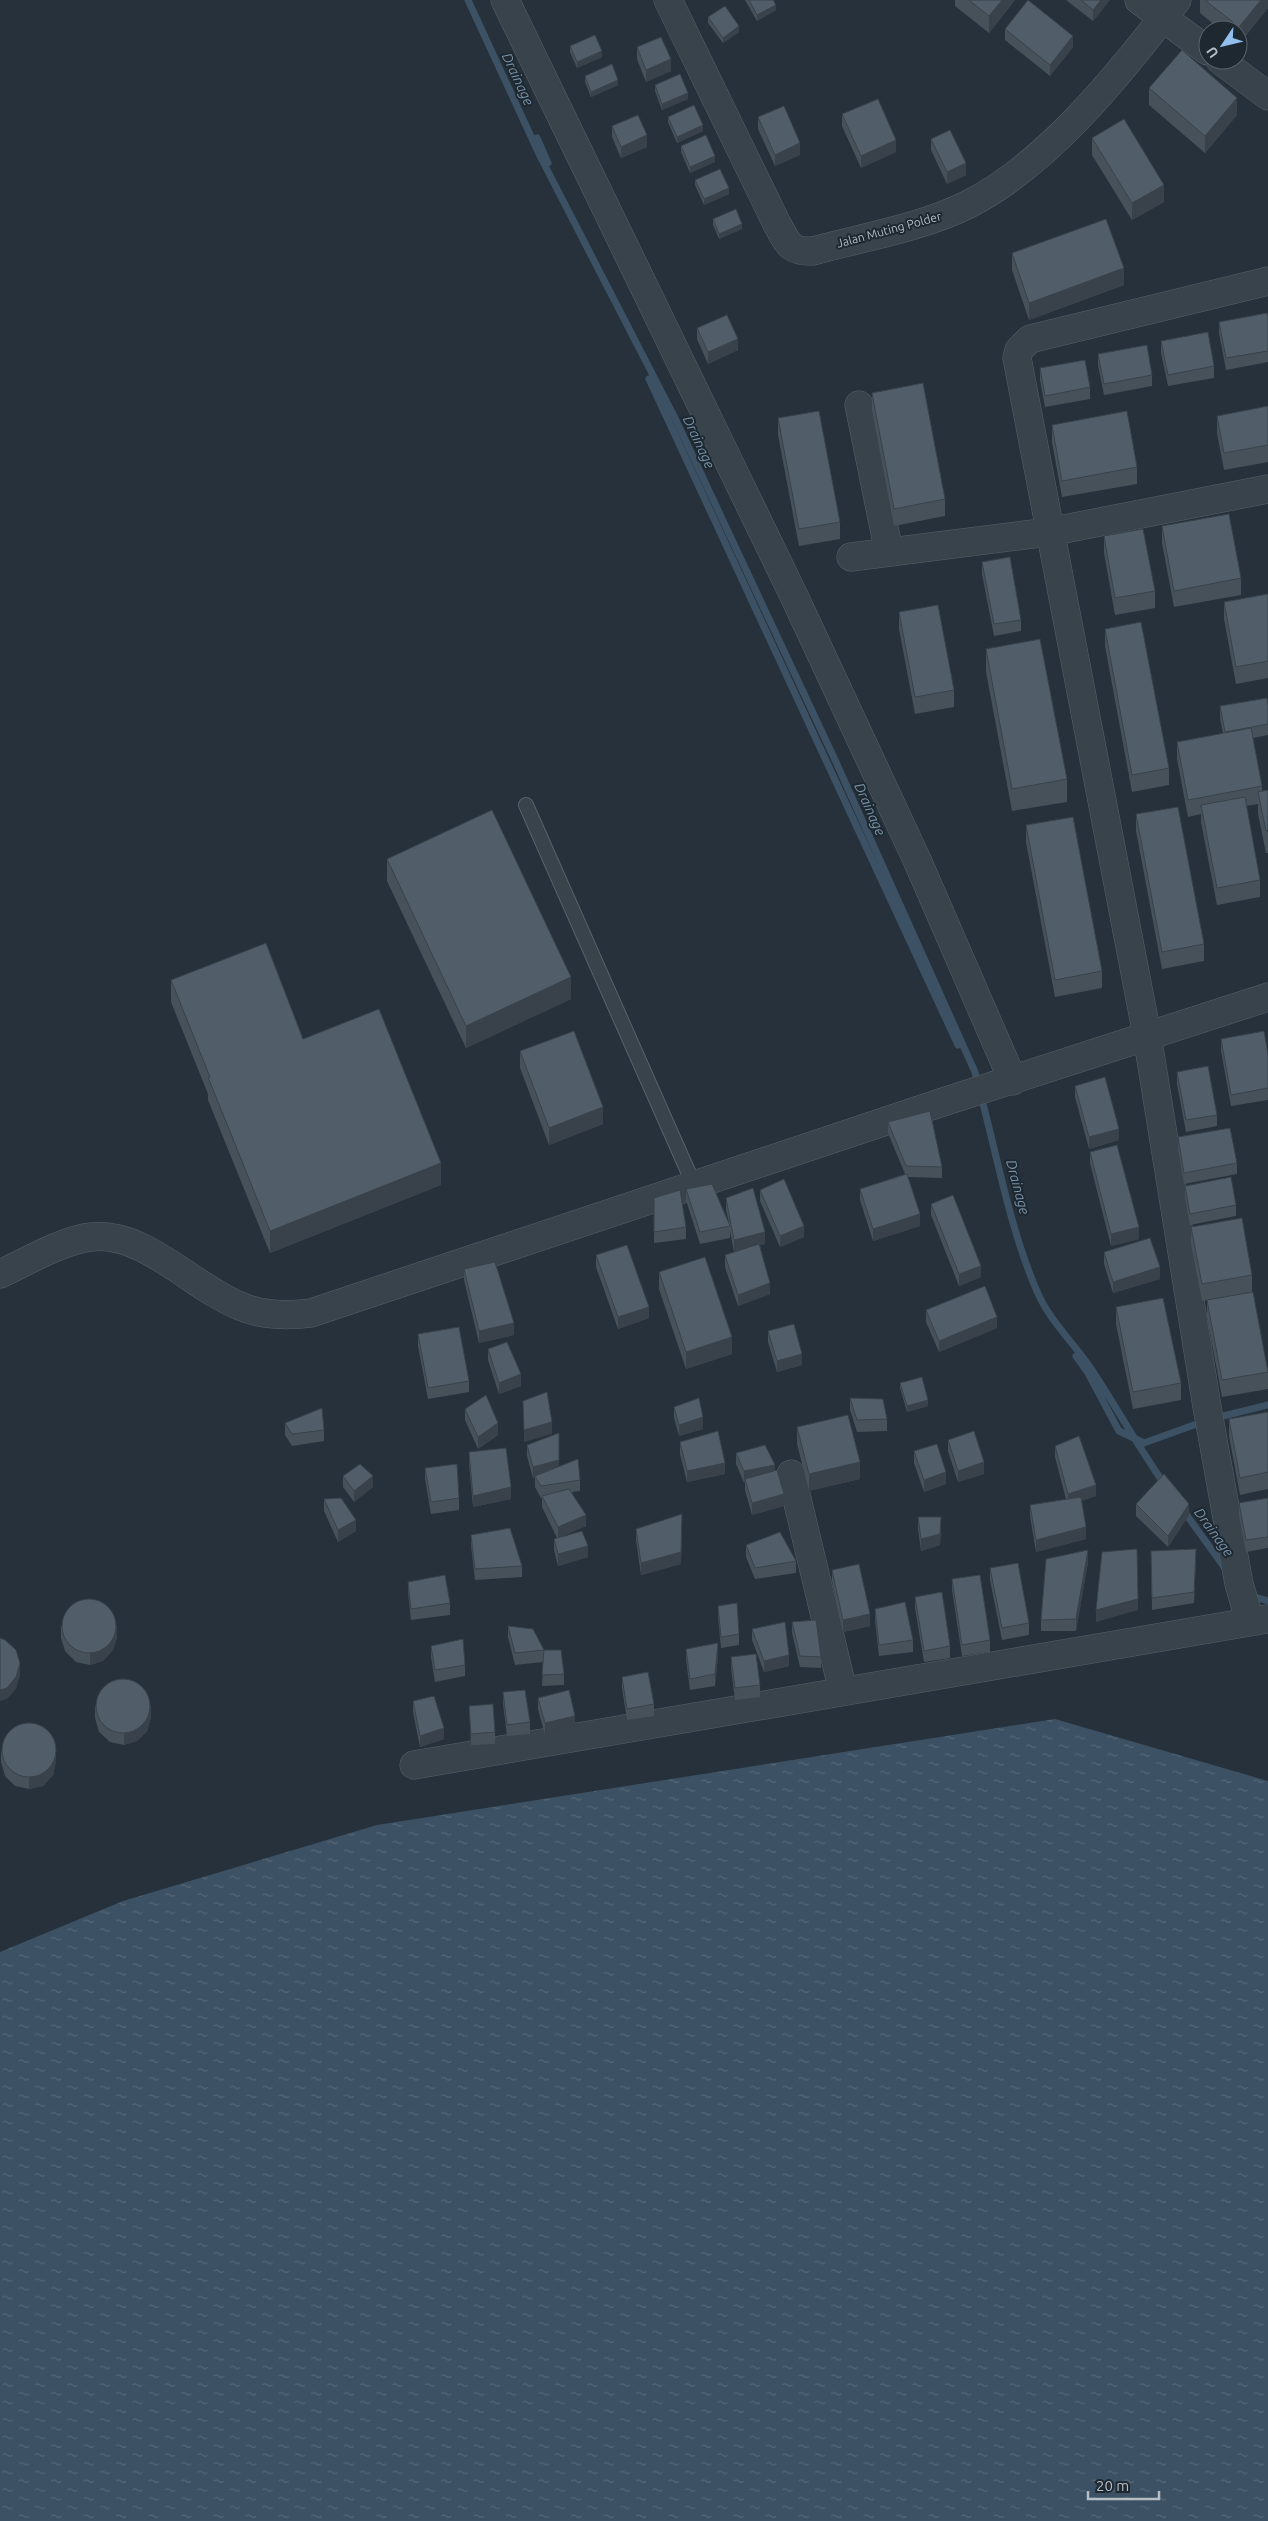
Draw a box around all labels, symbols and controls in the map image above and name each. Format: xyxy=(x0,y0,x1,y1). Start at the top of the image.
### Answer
north arrow xyxy=(1198,20,1248,70)
text: U xyxy=(1203,44,1222,61)
water label: Drainage xyxy=(499,50,537,108)
street label: Jalan Muting Polder xyxy=(835,209,943,250)
water label: Drainage xyxy=(680,413,718,471)
water label: Drainage xyxy=(851,780,889,838)
water label: Drainage xyxy=(1003,1158,1033,1216)
water label: Drainage xyxy=(1191,1505,1237,1559)
scale bar xyxy=(1088,2468,1159,2500)
text: 20 m xyxy=(1096,2477,1129,2494)

